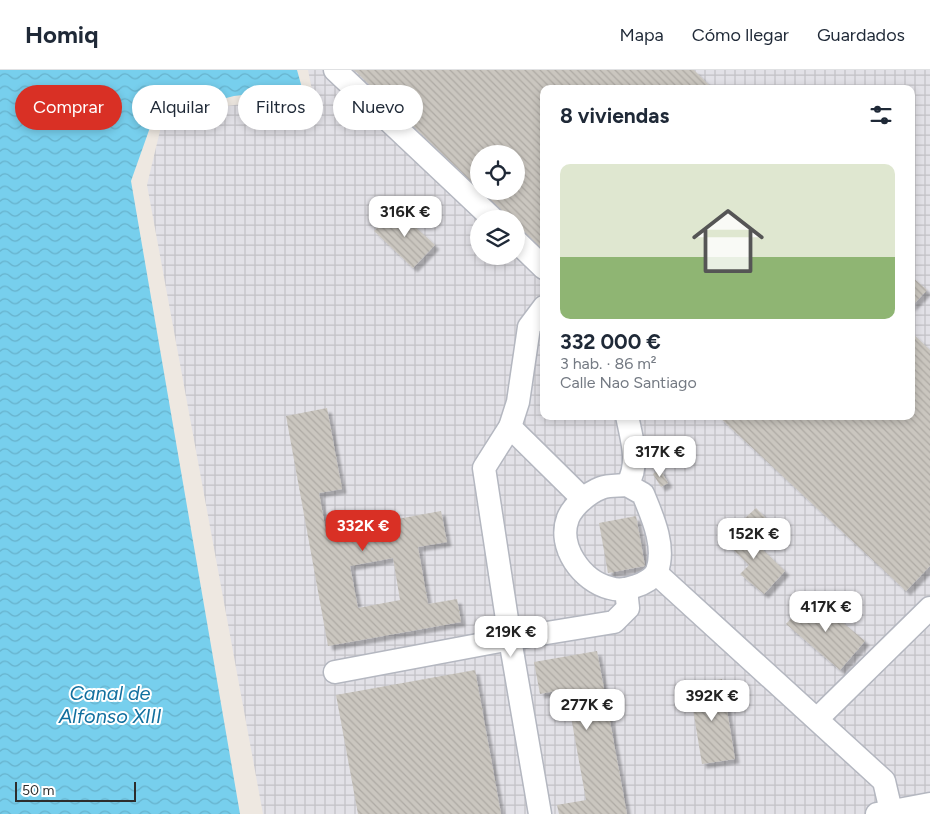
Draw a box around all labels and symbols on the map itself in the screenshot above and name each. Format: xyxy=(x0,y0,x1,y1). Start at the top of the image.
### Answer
pin: 316K € xyxy=(364,196,446,238)
pin: 317K € xyxy=(619,436,701,478)
pin: 332K € xyxy=(322,510,404,552)
pin: 152K € xyxy=(713,518,795,560)
pin: 417K € xyxy=(785,590,867,633)
pin: 219K € xyxy=(470,616,552,658)
pin: 392K € xyxy=(671,680,753,722)
water label: Canal de Alfonso XIII xyxy=(58,681,162,728)
pin: 277K € xyxy=(546,688,628,731)
scale bar xyxy=(15,779,136,802)

